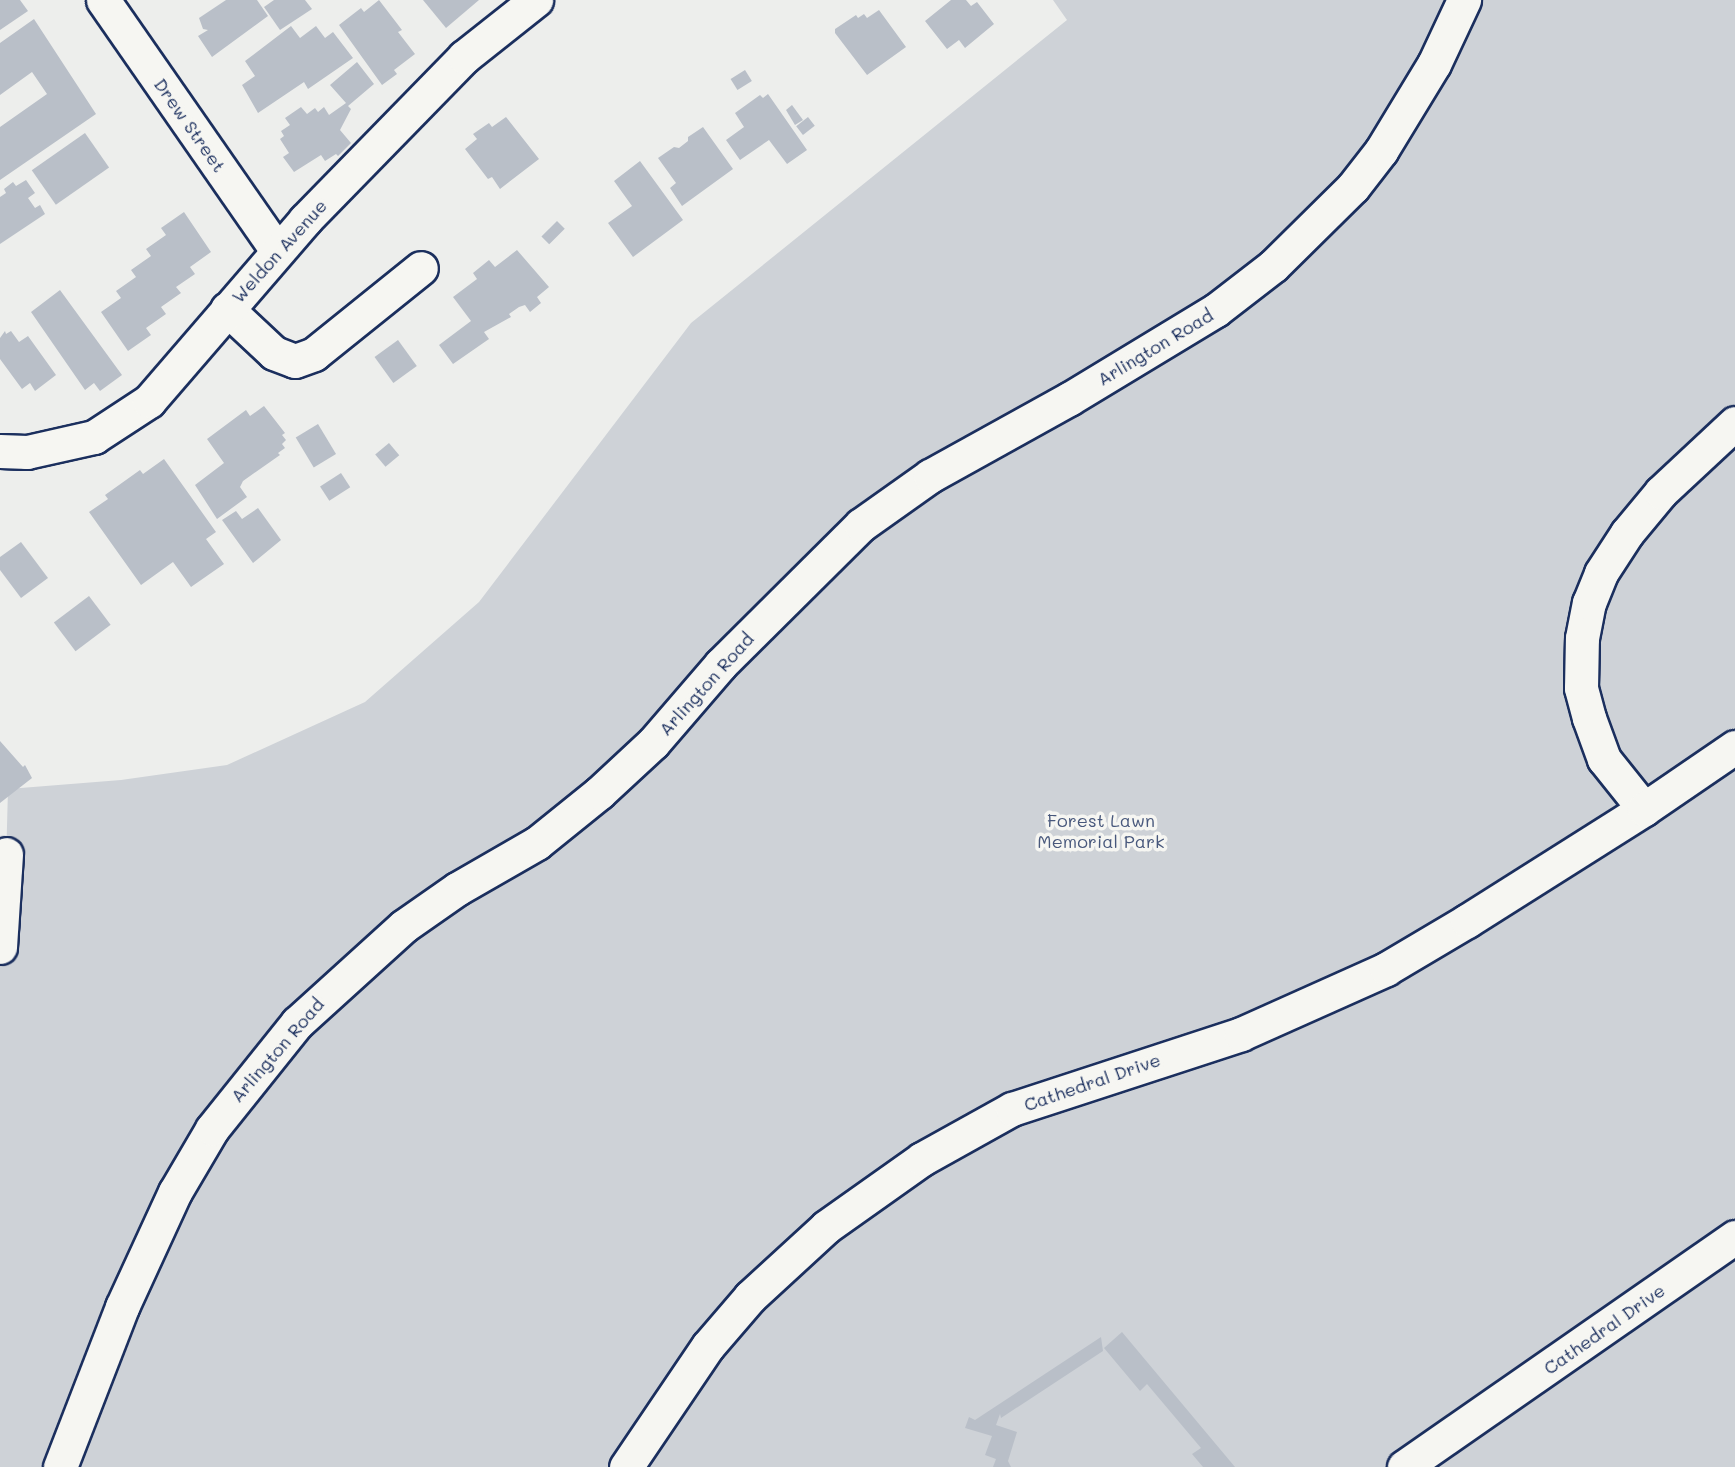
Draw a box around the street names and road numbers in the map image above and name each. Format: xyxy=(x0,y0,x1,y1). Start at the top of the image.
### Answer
street label: Drew Street xyxy=(150,74,230,176)
street label: Weldon Avenue xyxy=(227,195,331,307)
street label: Arlington Road xyxy=(1093,304,1217,390)
street label: Arlington Road xyxy=(654,628,758,740)
street label: Arlington Road xyxy=(226,993,328,1107)
street label: Cathedral Drive xyxy=(1021,1049,1163,1115)
street label: Cathedral Drive xyxy=(1539,1279,1669,1379)

